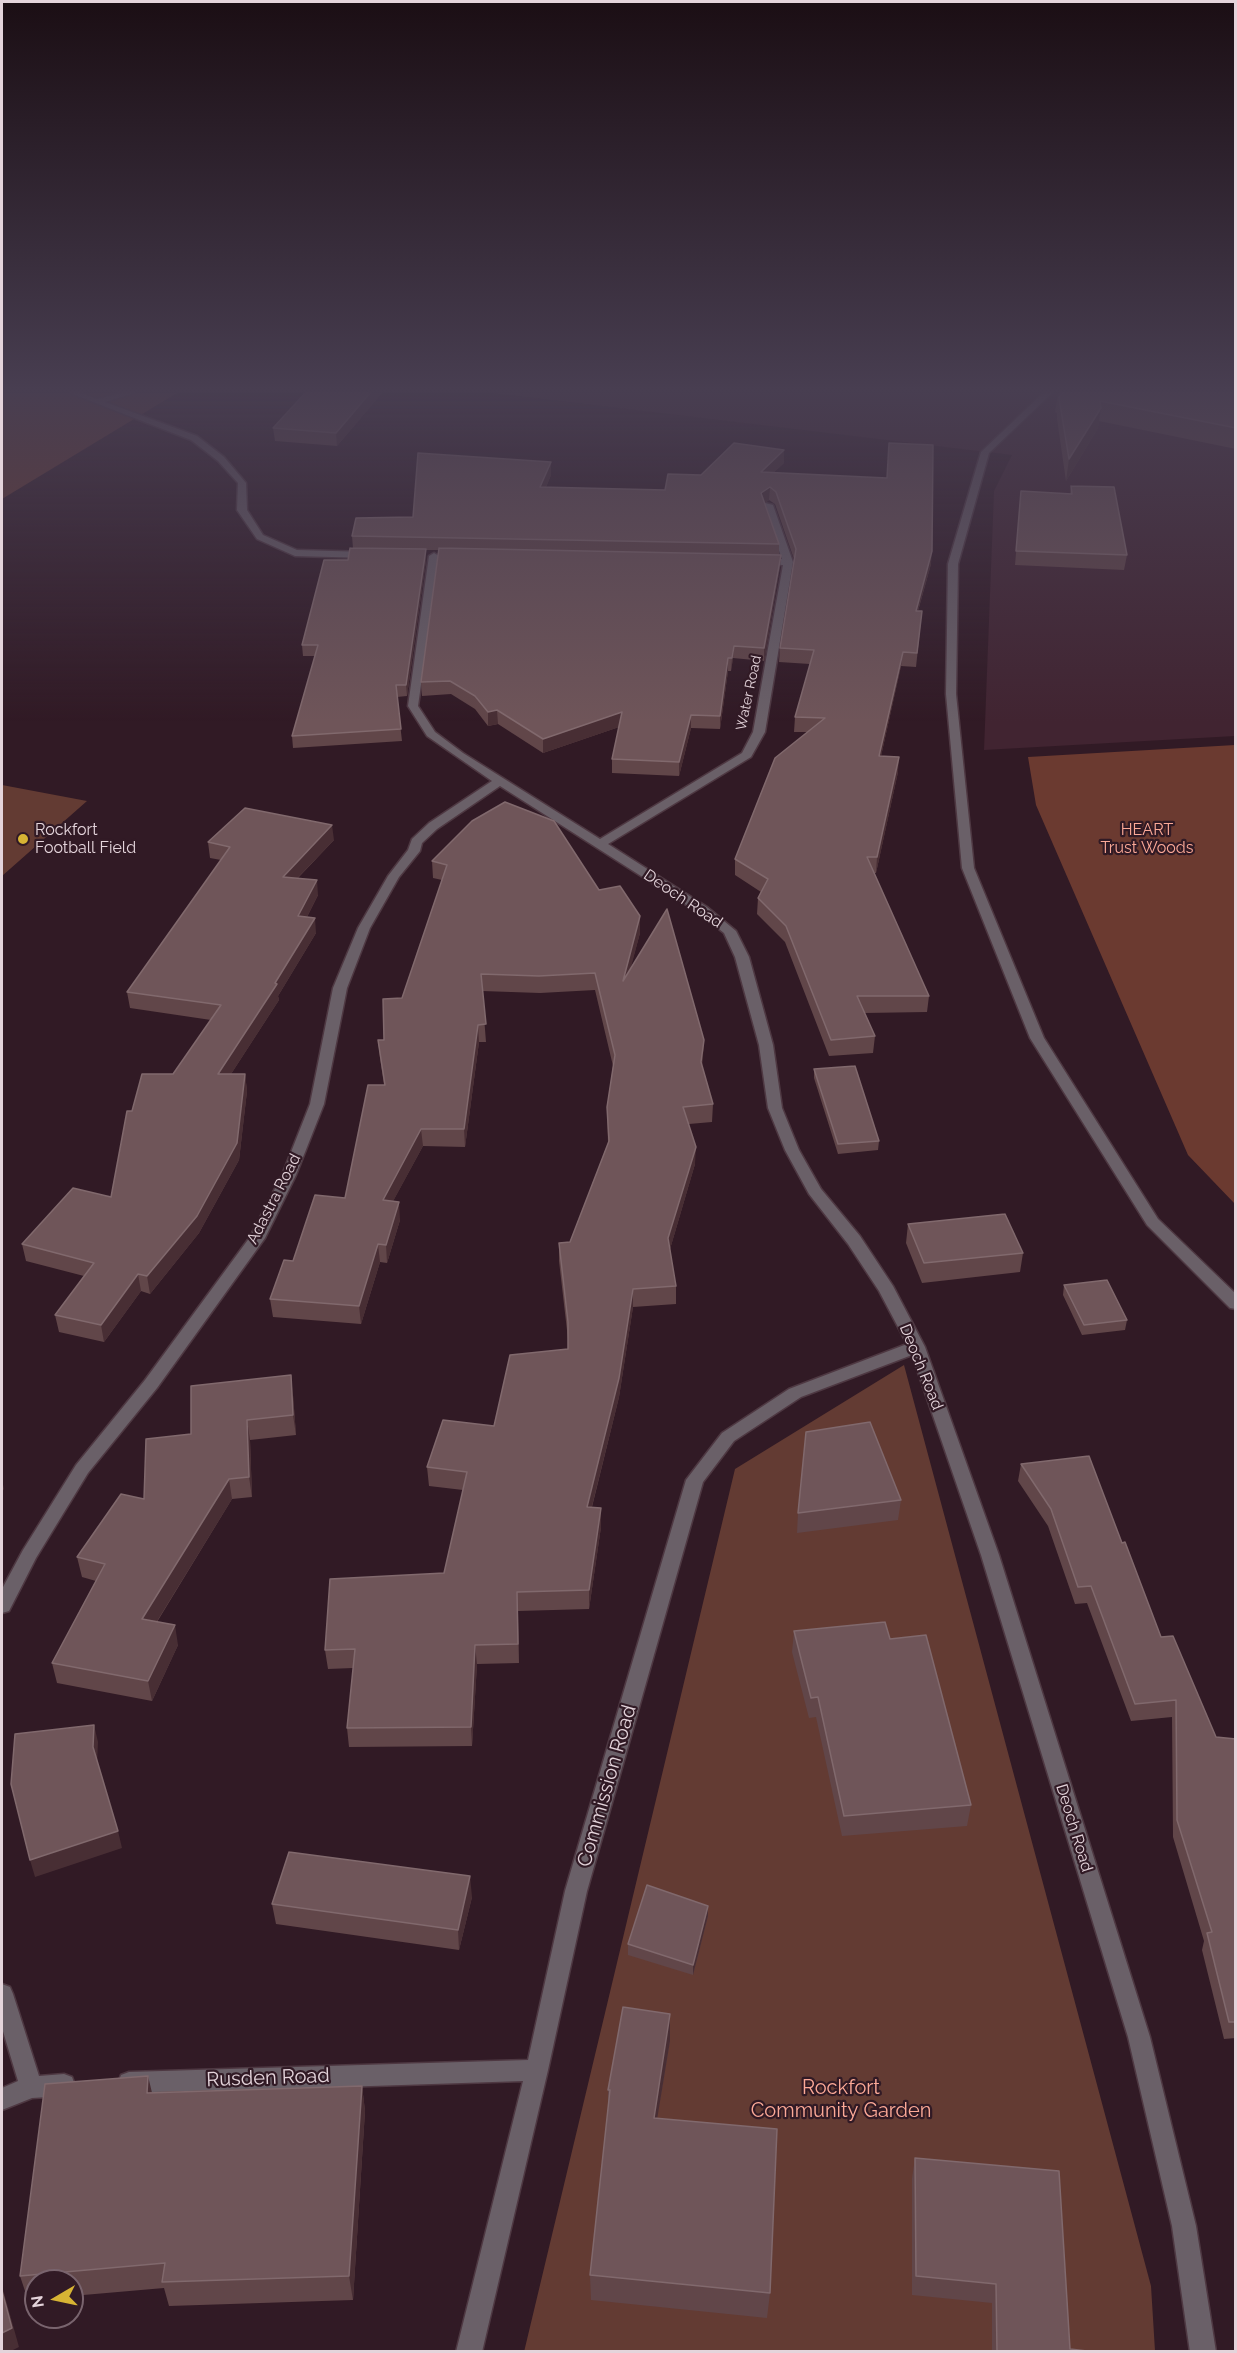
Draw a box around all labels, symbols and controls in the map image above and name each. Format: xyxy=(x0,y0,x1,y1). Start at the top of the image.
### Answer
street label: Water Road xyxy=(733,654,765,732)
place label: Rockfort Football Field xyxy=(35,820,136,858)
park label: HEART Trust Woods xyxy=(1100,820,1194,858)
marker: Rockfort Football Field xyxy=(16,832,30,846)
street label: Deoch Road xyxy=(640,866,726,932)
street label: Adastra Road xyxy=(243,1150,305,1248)
street label: Deoch Road xyxy=(895,1321,947,1413)
street label: Commission Road xyxy=(572,1702,642,1870)
street label: Deoch Road xyxy=(1052,1782,1096,1874)
street label: Rusden Road xyxy=(206,2064,330,2092)
park label: Rockfort Community Garden xyxy=(751,2076,931,2123)
north arrow xyxy=(24,2269,84,2329)
text: N xyxy=(27,2294,48,2309)

